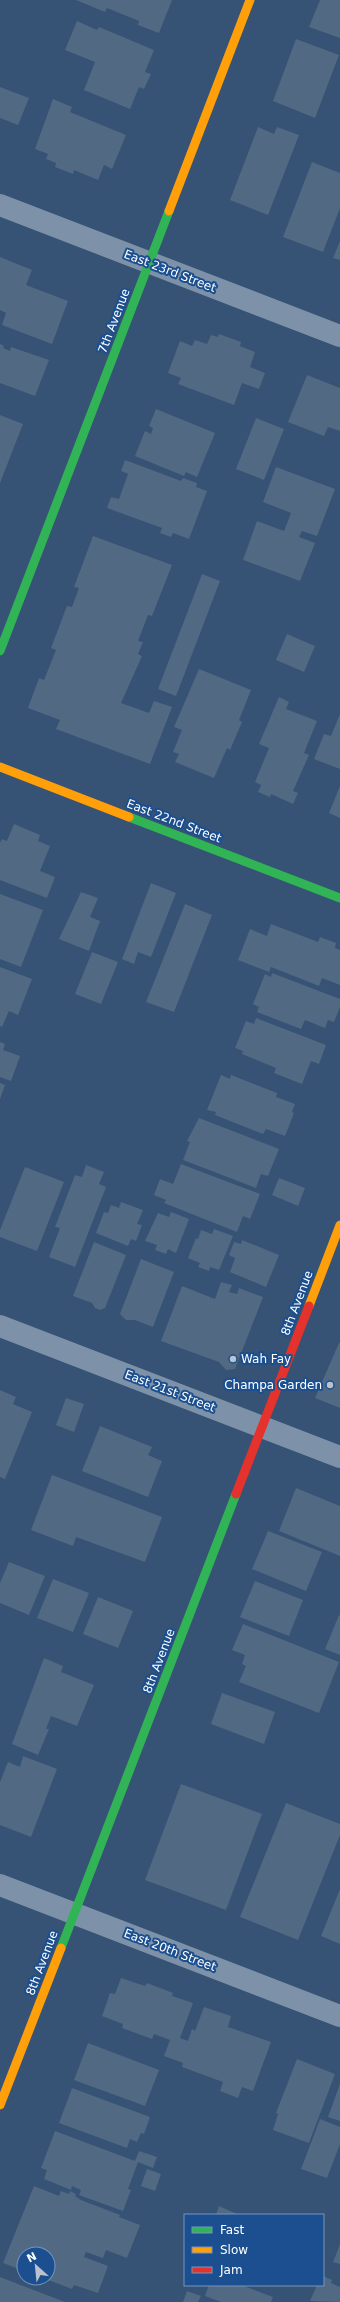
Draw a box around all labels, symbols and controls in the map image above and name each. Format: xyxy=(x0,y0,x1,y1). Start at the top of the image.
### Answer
street label: East 23rd Street xyxy=(122,247,218,295)
street label: 7th Avenue xyxy=(95,287,133,355)
street label: East 22nd Street xyxy=(125,796,224,846)
street label: 8th Avenue xyxy=(278,1269,316,1337)
place label: Wah Fay xyxy=(241,1352,291,1366)
marker: Wah Fay xyxy=(228,1354,238,1364)
street label: East 21st Street xyxy=(123,1367,218,1415)
place label: Champa Garden xyxy=(224,1378,322,1392)
marker: Champa Garden xyxy=(325,1380,335,1390)
street label: 8th Avenue xyxy=(140,1627,178,1695)
street label: East 20th Street xyxy=(122,1926,218,1974)
street label: 8th Avenue xyxy=(23,1929,61,1997)
legend xyxy=(184,2214,324,2286)
text: Fast xyxy=(220,2223,244,2237)
text: Slow xyxy=(220,2243,248,2257)
north arrow xyxy=(16,2246,56,2286)
text: N xyxy=(25,2250,39,2265)
text: Jam xyxy=(219,2263,243,2277)

